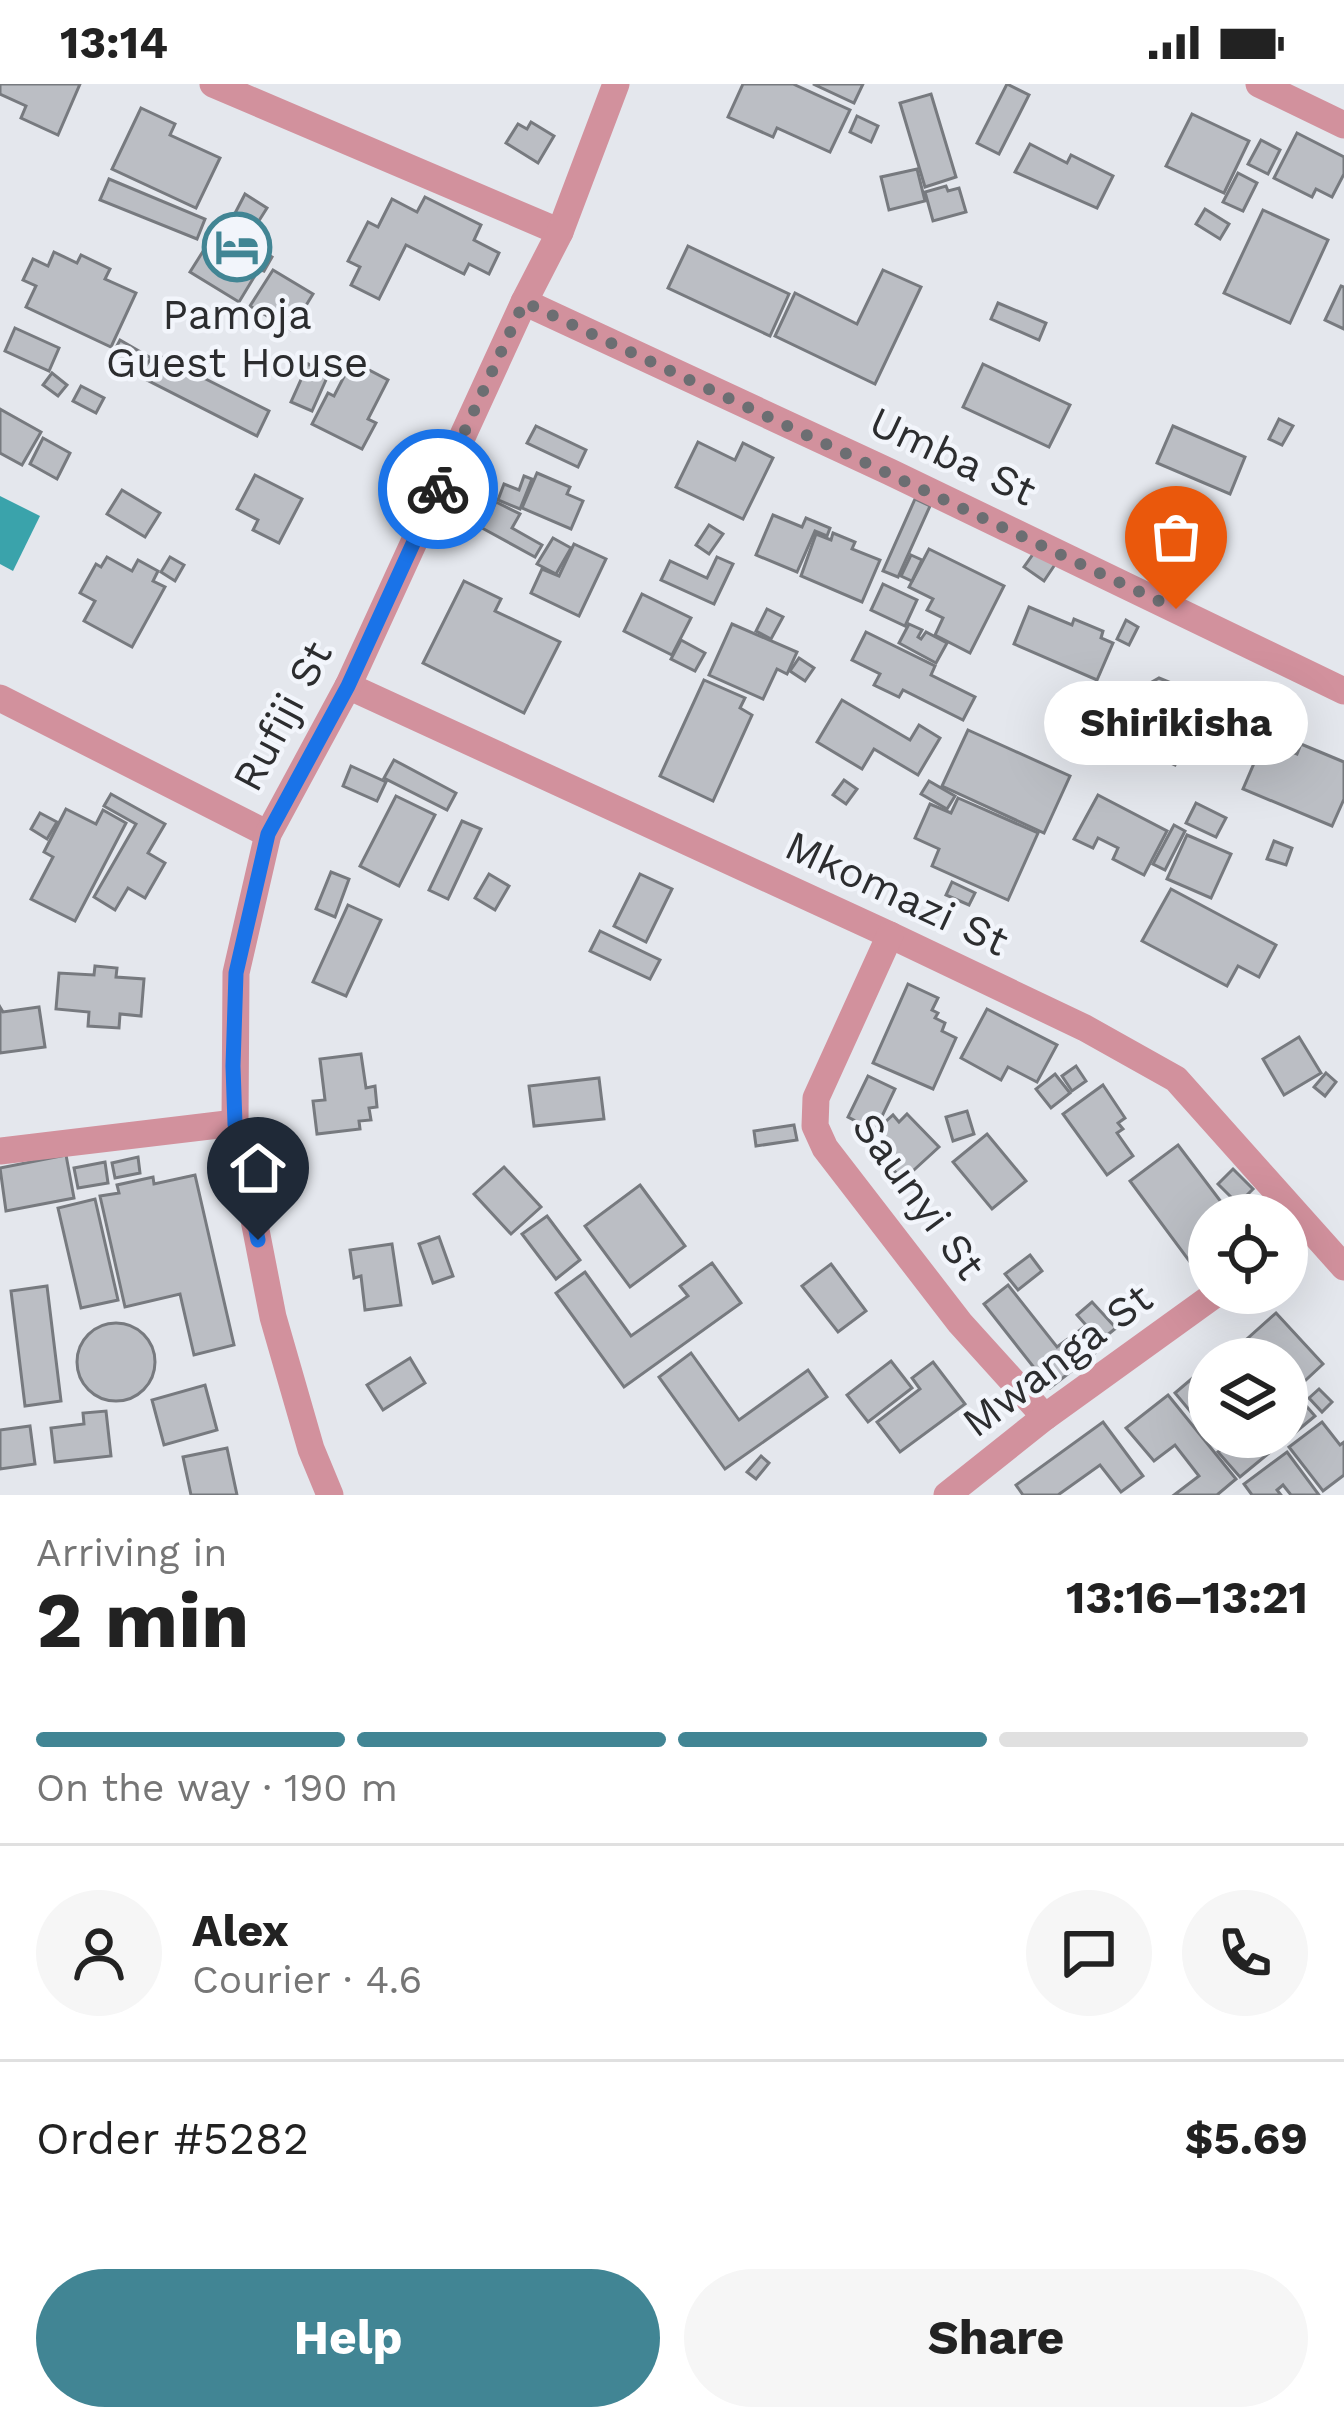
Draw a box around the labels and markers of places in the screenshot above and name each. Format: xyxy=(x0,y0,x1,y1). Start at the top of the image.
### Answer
hotel icon: Pamoja Guest House xyxy=(202,212,272,282)
place label: Pamoja Guest House xyxy=(106,290,368,387)
pin xyxy=(1125,486,1227,609)
callout: Shirikisha xyxy=(1044,681,1308,765)
pin xyxy=(207,1117,309,1240)

